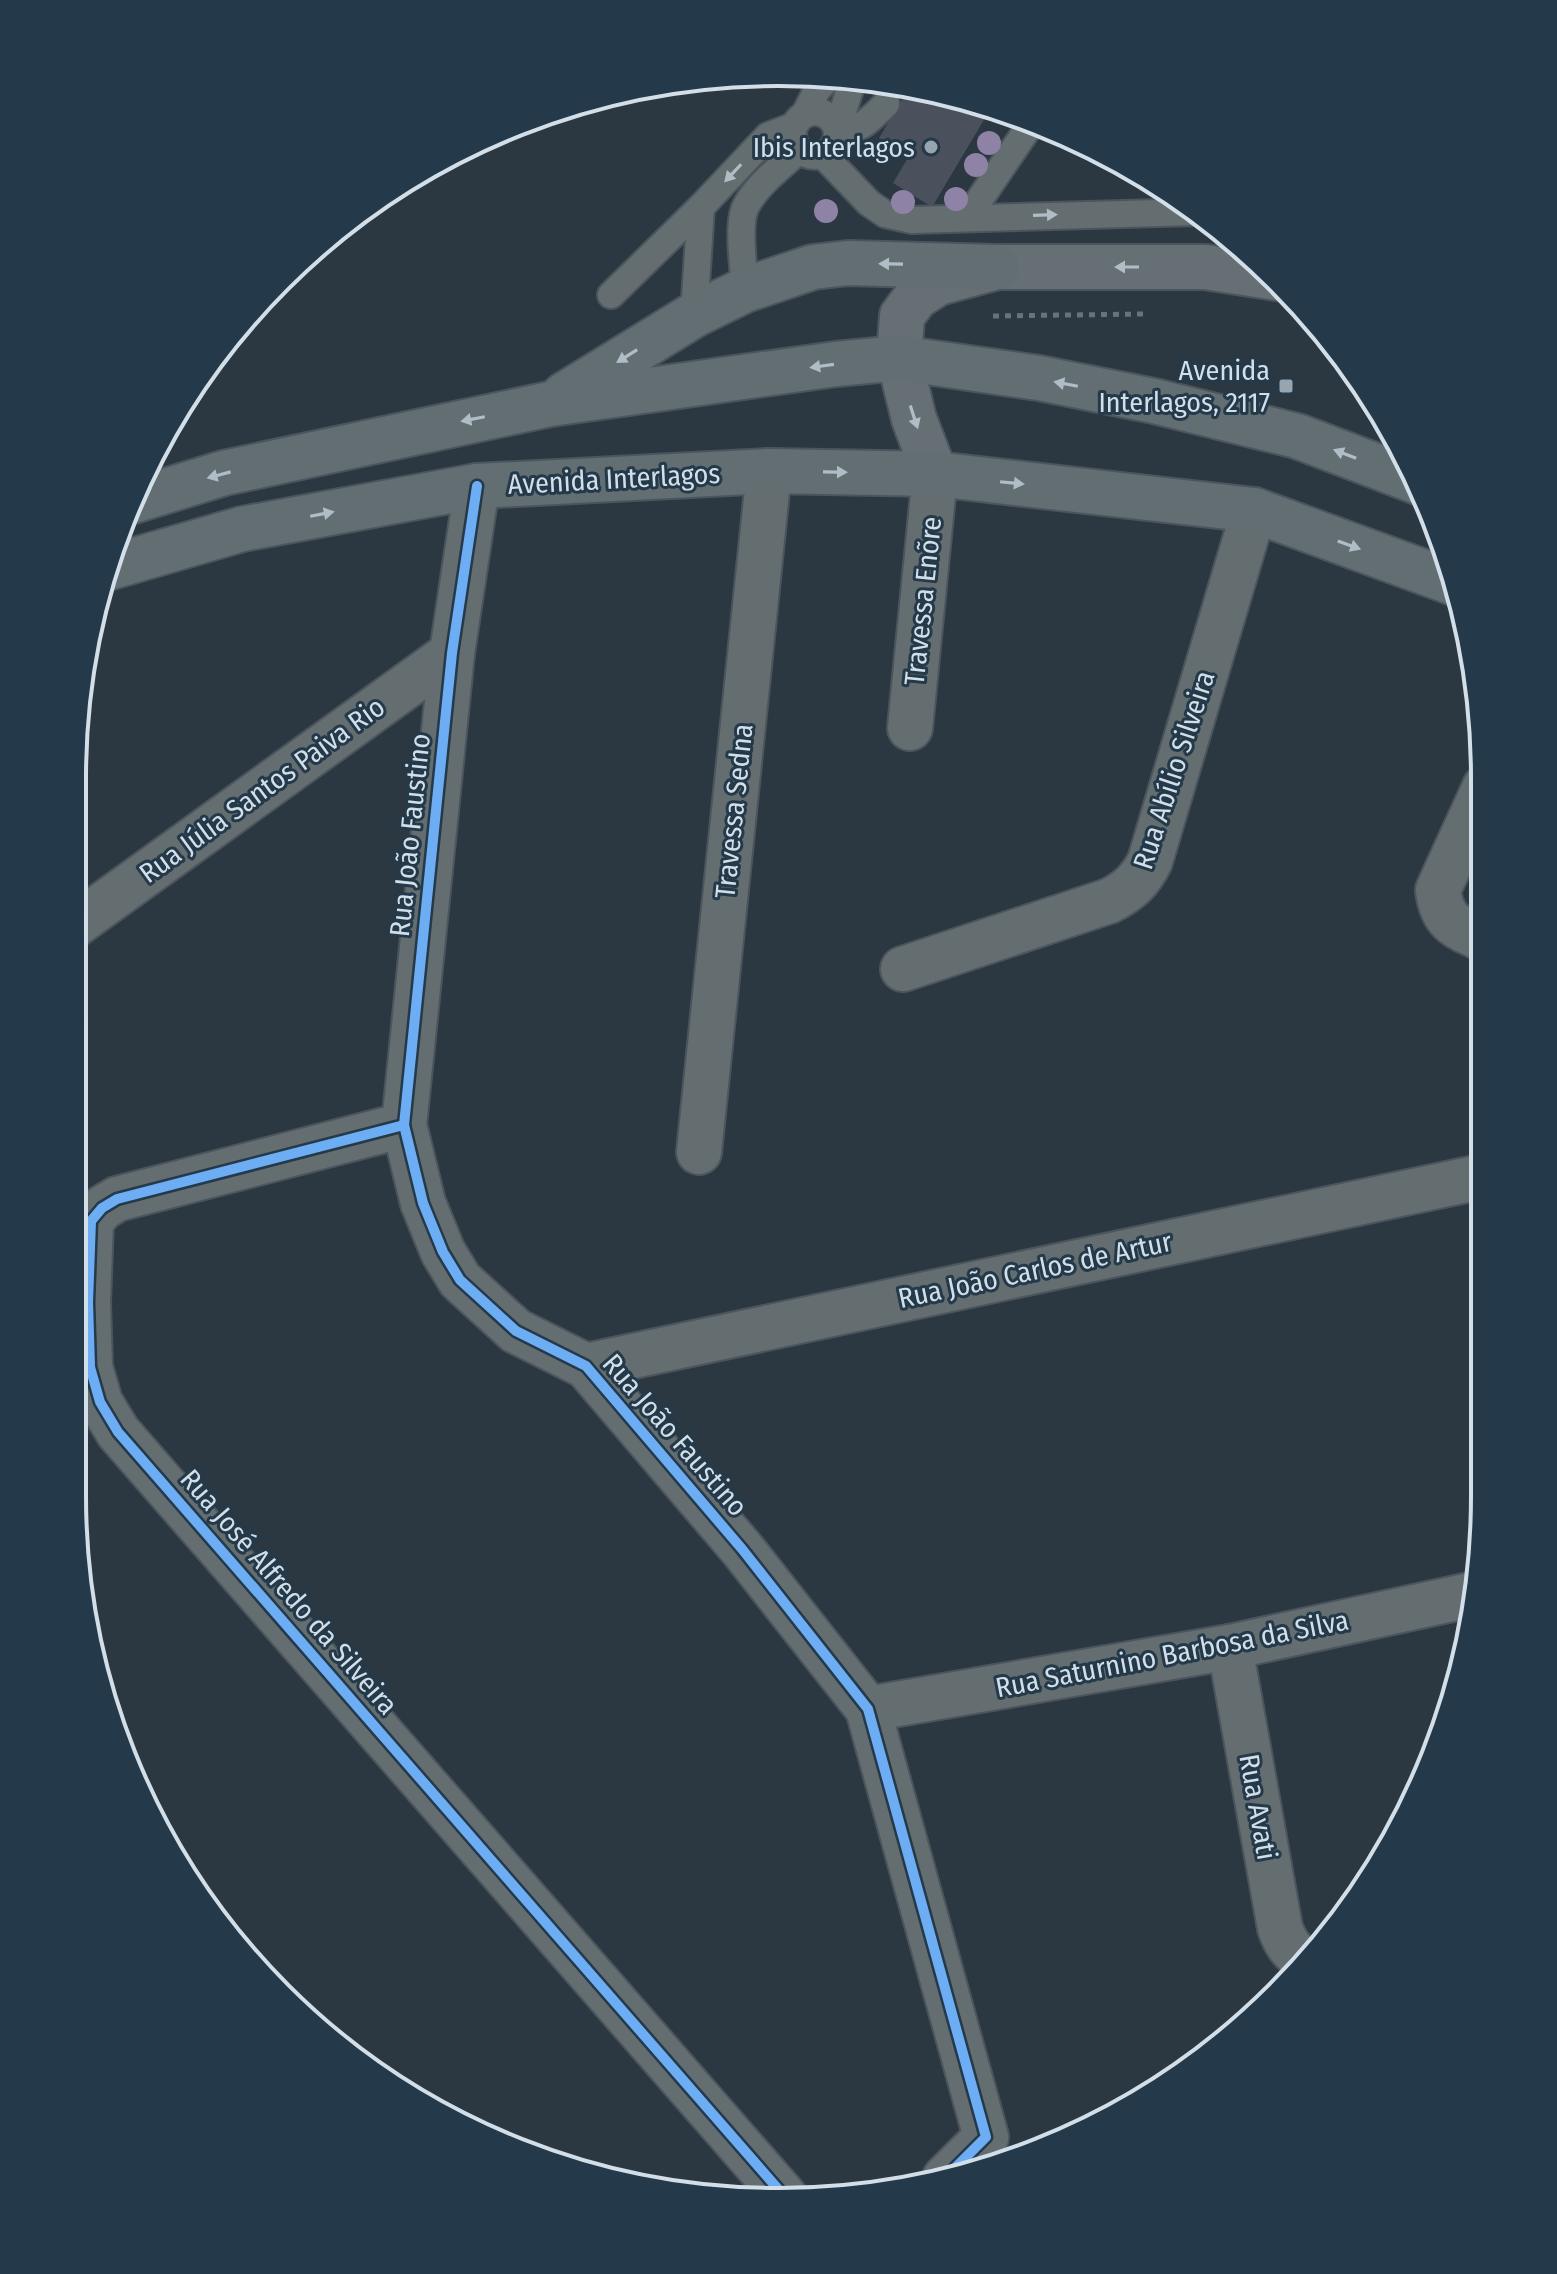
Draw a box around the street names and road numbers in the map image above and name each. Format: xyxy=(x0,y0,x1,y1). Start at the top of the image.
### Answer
street label: Avenida Interlagos xyxy=(507,457,721,501)
street label: Travessa Enõre xyxy=(898,515,948,687)
street label: Rua Abílio Silveira xyxy=(1126,667,1222,873)
street label: Rua Júlia Santos Paiva Rio xyxy=(133,690,391,890)
street label: Travessa Sedna xyxy=(708,722,760,900)
street label: Rua João Faustino xyxy=(383,732,437,938)
street label: Rua João Carlos de Artur xyxy=(895,1225,1175,1315)
street label: Rua João Faustino xyxy=(596,1347,754,1523)
street label: Rua José Alfredo da Silveira xyxy=(174,1463,404,1721)
street label: Rua Saturnino Barbosa da Silva xyxy=(993,1604,1351,1704)
street label: Rua Avati xyxy=(1232,1751,1284,1863)

